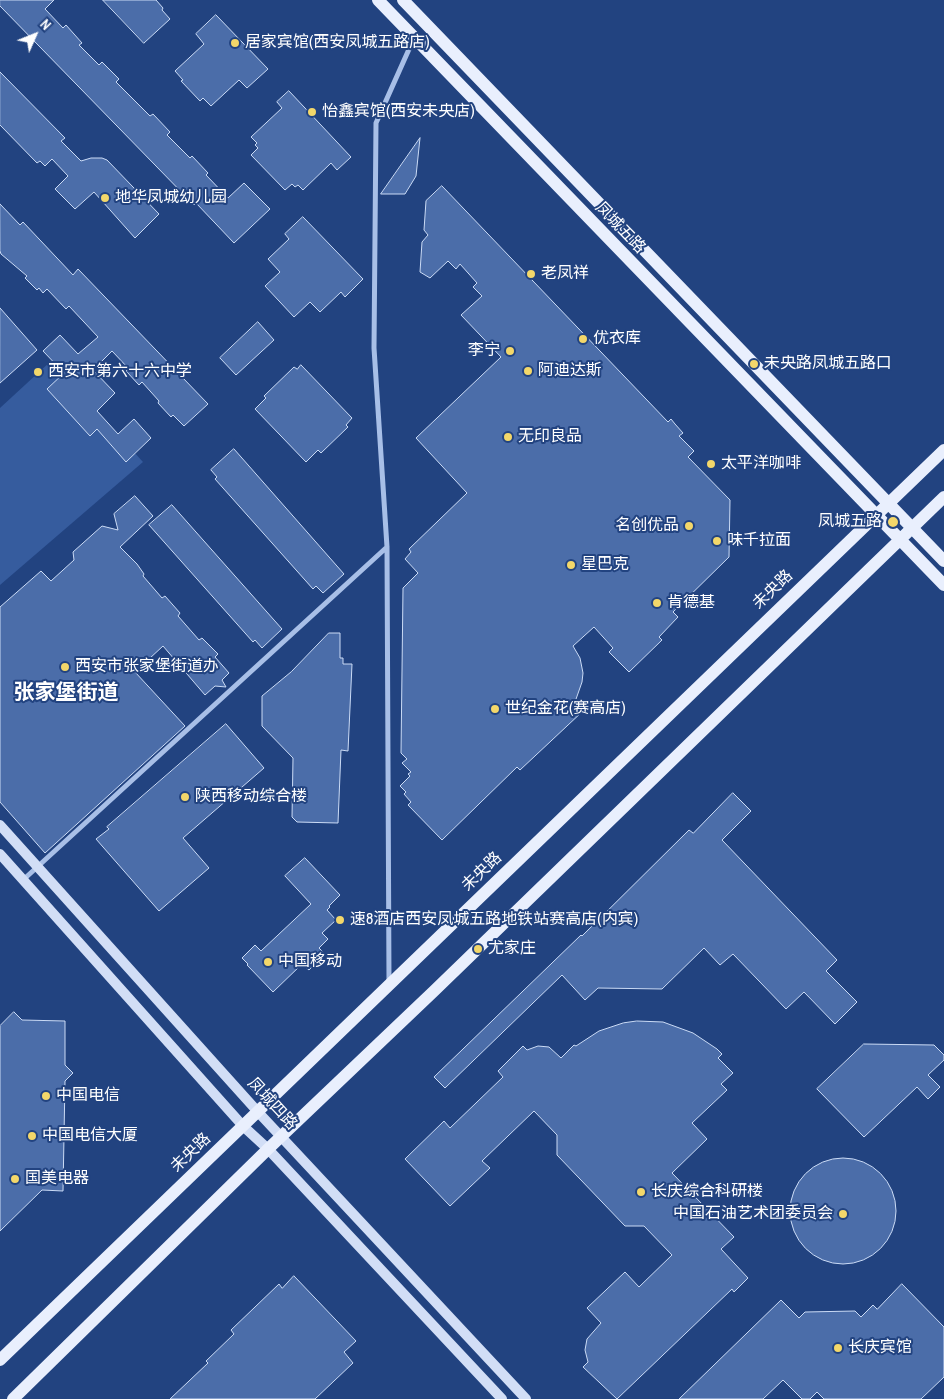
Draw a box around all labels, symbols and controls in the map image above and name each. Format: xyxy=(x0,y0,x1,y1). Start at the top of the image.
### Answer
north arrow xyxy=(10,10,60,60)
text: N xyxy=(36,15,55,34)
place label: 居家宾馆(西安凤城五路店) xyxy=(245,33,430,53)
marker: 居家宾馆(西安凤城五路店) xyxy=(229,37,241,49)
place label: 怡鑫宾馆(西安未央店) xyxy=(322,102,475,122)
marker: 怡鑫宾馆(西安未央店) xyxy=(306,106,318,118)
place label: 地华凤城幼儿园 xyxy=(115,188,227,208)
marker: 地华凤城幼儿园 xyxy=(99,192,111,204)
street label: 凤城五路 xyxy=(591,198,649,258)
place label: 老凤祥 xyxy=(541,264,589,284)
marker: 老凤祥 xyxy=(525,268,537,280)
place label: 优衣库 xyxy=(593,329,641,349)
marker: 优衣库 xyxy=(577,333,589,345)
place label: 李宁 xyxy=(468,341,500,361)
marker: 李宁 xyxy=(504,345,516,357)
place label: 未央路凤城五路口 xyxy=(764,354,892,374)
marker: 未央路凤城五路口 xyxy=(748,358,760,370)
place label: 阿迪达斯 xyxy=(538,361,602,381)
place label: 西安市第六十六中学 xyxy=(48,362,192,382)
marker: 阿迪达斯 xyxy=(522,365,534,377)
marker: 西安市第六十六中学 xyxy=(32,366,44,378)
place label: 无印良品 xyxy=(518,427,582,447)
marker: 无印良品 xyxy=(502,431,514,443)
place label: 太平洋咖啡 xyxy=(721,454,801,474)
marker: 太平洋咖啡 xyxy=(705,458,717,470)
place label: 凤城五路 xyxy=(818,512,882,532)
marker: 凤城五路 xyxy=(886,515,900,529)
place label: 名创优品 xyxy=(615,516,679,536)
marker: 名创优品 xyxy=(683,520,695,532)
place label: 味千拉面 xyxy=(727,531,791,551)
marker: 味千拉面 xyxy=(711,535,723,547)
place label: 星巴克 xyxy=(581,555,629,575)
marker: 星巴克 xyxy=(565,559,577,571)
street label: 未央路 xyxy=(749,566,797,614)
place label: 肯德基 xyxy=(667,593,715,613)
marker: 肯德基 xyxy=(651,597,663,609)
place label: 西安市张家堡街道办 xyxy=(75,657,219,677)
marker: 西安市张家堡街道办 xyxy=(59,661,71,673)
district label: 张家堡街道 xyxy=(14,680,118,706)
place label: 世纪金花(赛高店) xyxy=(505,699,626,719)
marker: 世纪金花(赛高店) xyxy=(489,703,501,715)
place label: 陕西移动综合楼 xyxy=(195,787,307,807)
marker: 陕西移动综合楼 xyxy=(179,791,191,803)
street label: 未央路 xyxy=(458,848,506,896)
place label: 速8酒店西安凤城五路地铁站赛高店(内宾) xyxy=(350,910,638,930)
marker: 速8酒店西安凤城五路地铁站赛高店(内宾) xyxy=(334,914,346,926)
place label: 尤家庄 xyxy=(488,939,536,959)
marker: 尤家庄 xyxy=(472,943,484,955)
place label: 中国移动 xyxy=(278,952,342,972)
marker: 中国移动 xyxy=(262,956,274,968)
street label: 凤城四路 xyxy=(243,1074,301,1134)
place label: 中国电信 xyxy=(56,1086,120,1106)
marker: 中国电信 xyxy=(40,1090,52,1102)
place label: 中国电信大厦 xyxy=(42,1126,138,1146)
street label: 未央路 xyxy=(167,1129,215,1177)
marker: 中国电信大厦 xyxy=(26,1130,38,1142)
place label: 国美电器 xyxy=(25,1169,89,1189)
marker: 国美电器 xyxy=(9,1173,21,1185)
place label: 长庆综合科研楼 xyxy=(651,1182,763,1202)
marker: 长庆综合科研楼 xyxy=(635,1186,647,1198)
place label: 中国石油艺术团委员会 xyxy=(673,1204,833,1224)
marker: 中国石油艺术团委员会 xyxy=(837,1208,849,1220)
place label: 长庆宾馆 xyxy=(848,1338,912,1358)
marker: 长庆宾馆 xyxy=(832,1342,844,1354)

